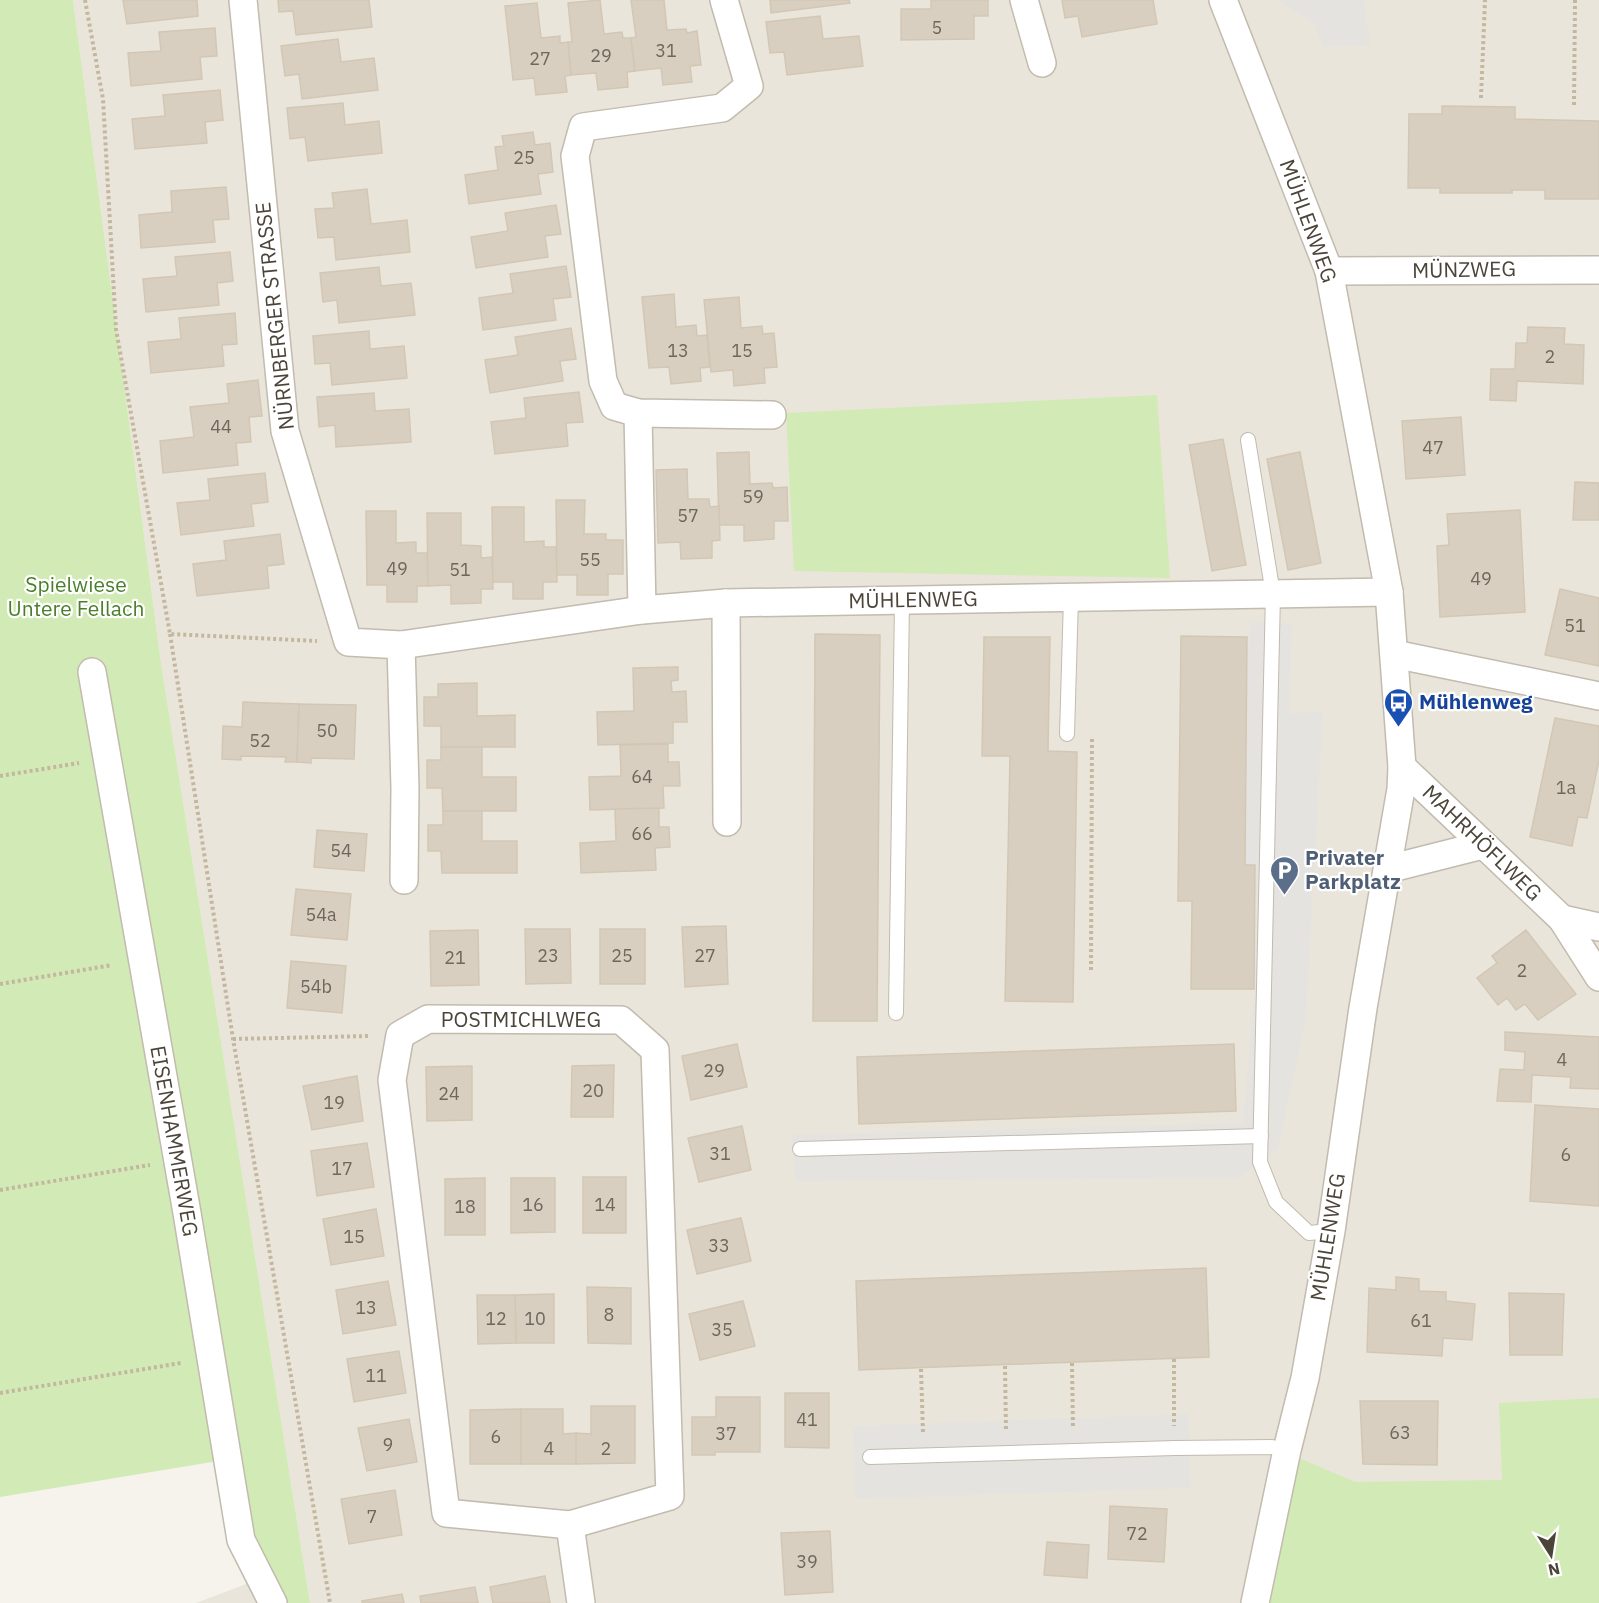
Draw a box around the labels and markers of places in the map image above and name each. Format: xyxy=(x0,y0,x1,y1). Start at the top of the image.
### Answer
bus stop icon: Mühlenweg xyxy=(1382,686,1414,728)
place label: Mühlenweg xyxy=(1419,687,1533,715)
place label: Privater Parkplatz xyxy=(1305,843,1401,895)
parking icon: Privater Parkplatz xyxy=(1268,854,1300,896)

